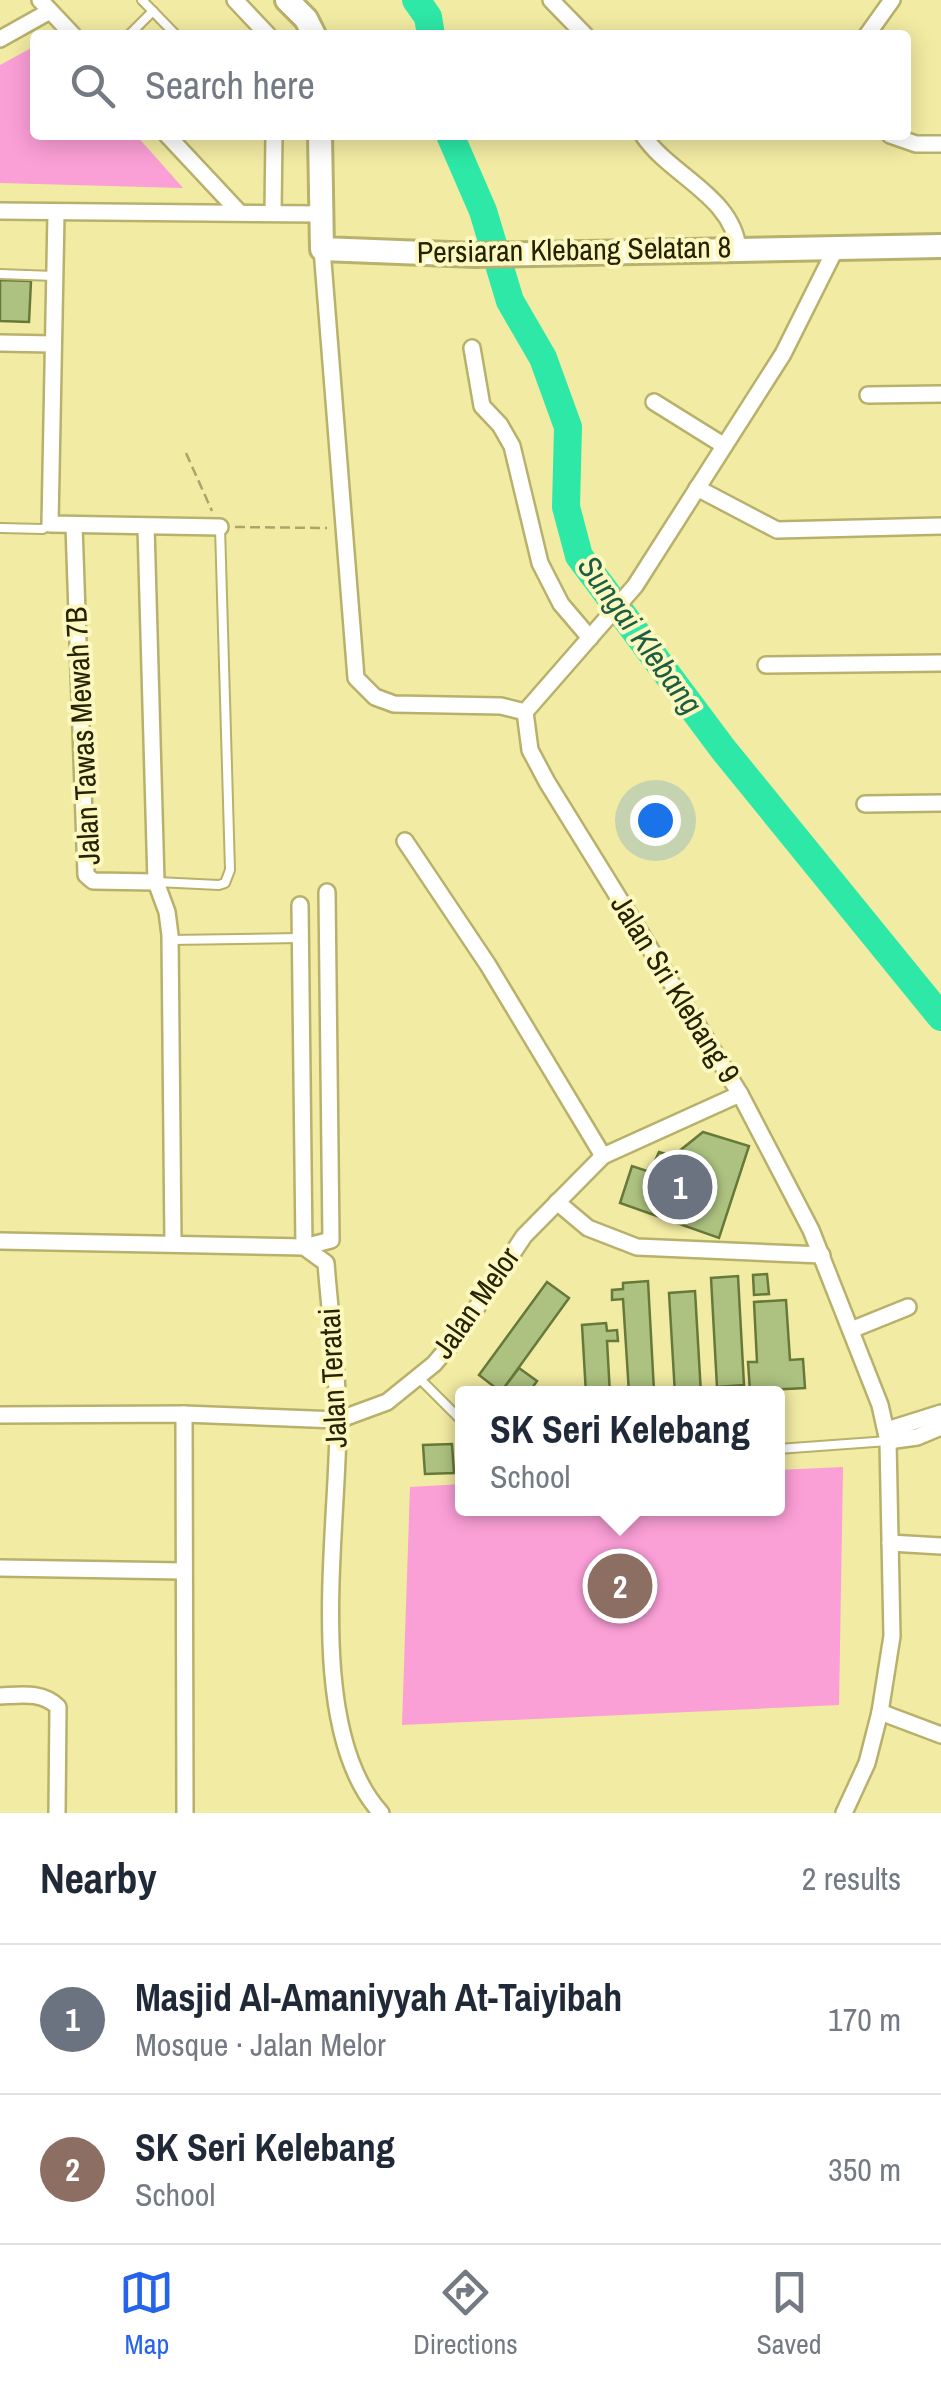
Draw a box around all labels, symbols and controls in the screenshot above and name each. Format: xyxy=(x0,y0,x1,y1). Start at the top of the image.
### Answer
search box xyxy=(30,30,911,140)
icon: search xyxy=(65,58,120,113)
text: Search here xyxy=(145,60,315,111)
street label: Persiaran Klebang Selatan 8 xyxy=(416,226,732,272)
water label: Sungai Klebang xyxy=(568,547,713,723)
street label: Jalan Tawas Mewah 7B xyxy=(55,606,109,866)
your location xyxy=(630,795,681,846)
street label: Jalan Sri Klebang 9 xyxy=(602,887,750,1090)
pin: 1 xyxy=(648,1150,712,1224)
street label: Jalan Melor xyxy=(422,1238,528,1366)
street label: Jalan Teratai xyxy=(308,1307,356,1449)
popup xyxy=(455,1386,785,1516)
text: SK Seri Kelebang xyxy=(490,1404,750,1455)
text: School xyxy=(490,1455,570,1498)
pin: 2 xyxy=(588,1548,652,1624)
text: Nearby xyxy=(40,1850,157,1906)
text: 2 results xyxy=(802,1857,901,1900)
text: Masjid Al-Amaniyyah At-Taiyibah xyxy=(135,1972,622,2023)
text: 1 xyxy=(65,1998,80,2041)
text: 170 m xyxy=(828,1998,901,2041)
text: Mosque · Jalan Melor xyxy=(135,2023,386,2066)
text: SK Seri Kelebang xyxy=(135,2122,395,2173)
text: 2 xyxy=(65,2148,80,2191)
text: 350 m xyxy=(828,2148,901,2191)
text: School xyxy=(135,2173,215,2216)
tab: Map xyxy=(119,2265,174,2363)
tab: Directions xyxy=(413,2265,518,2363)
tab: Saved xyxy=(757,2265,822,2363)

